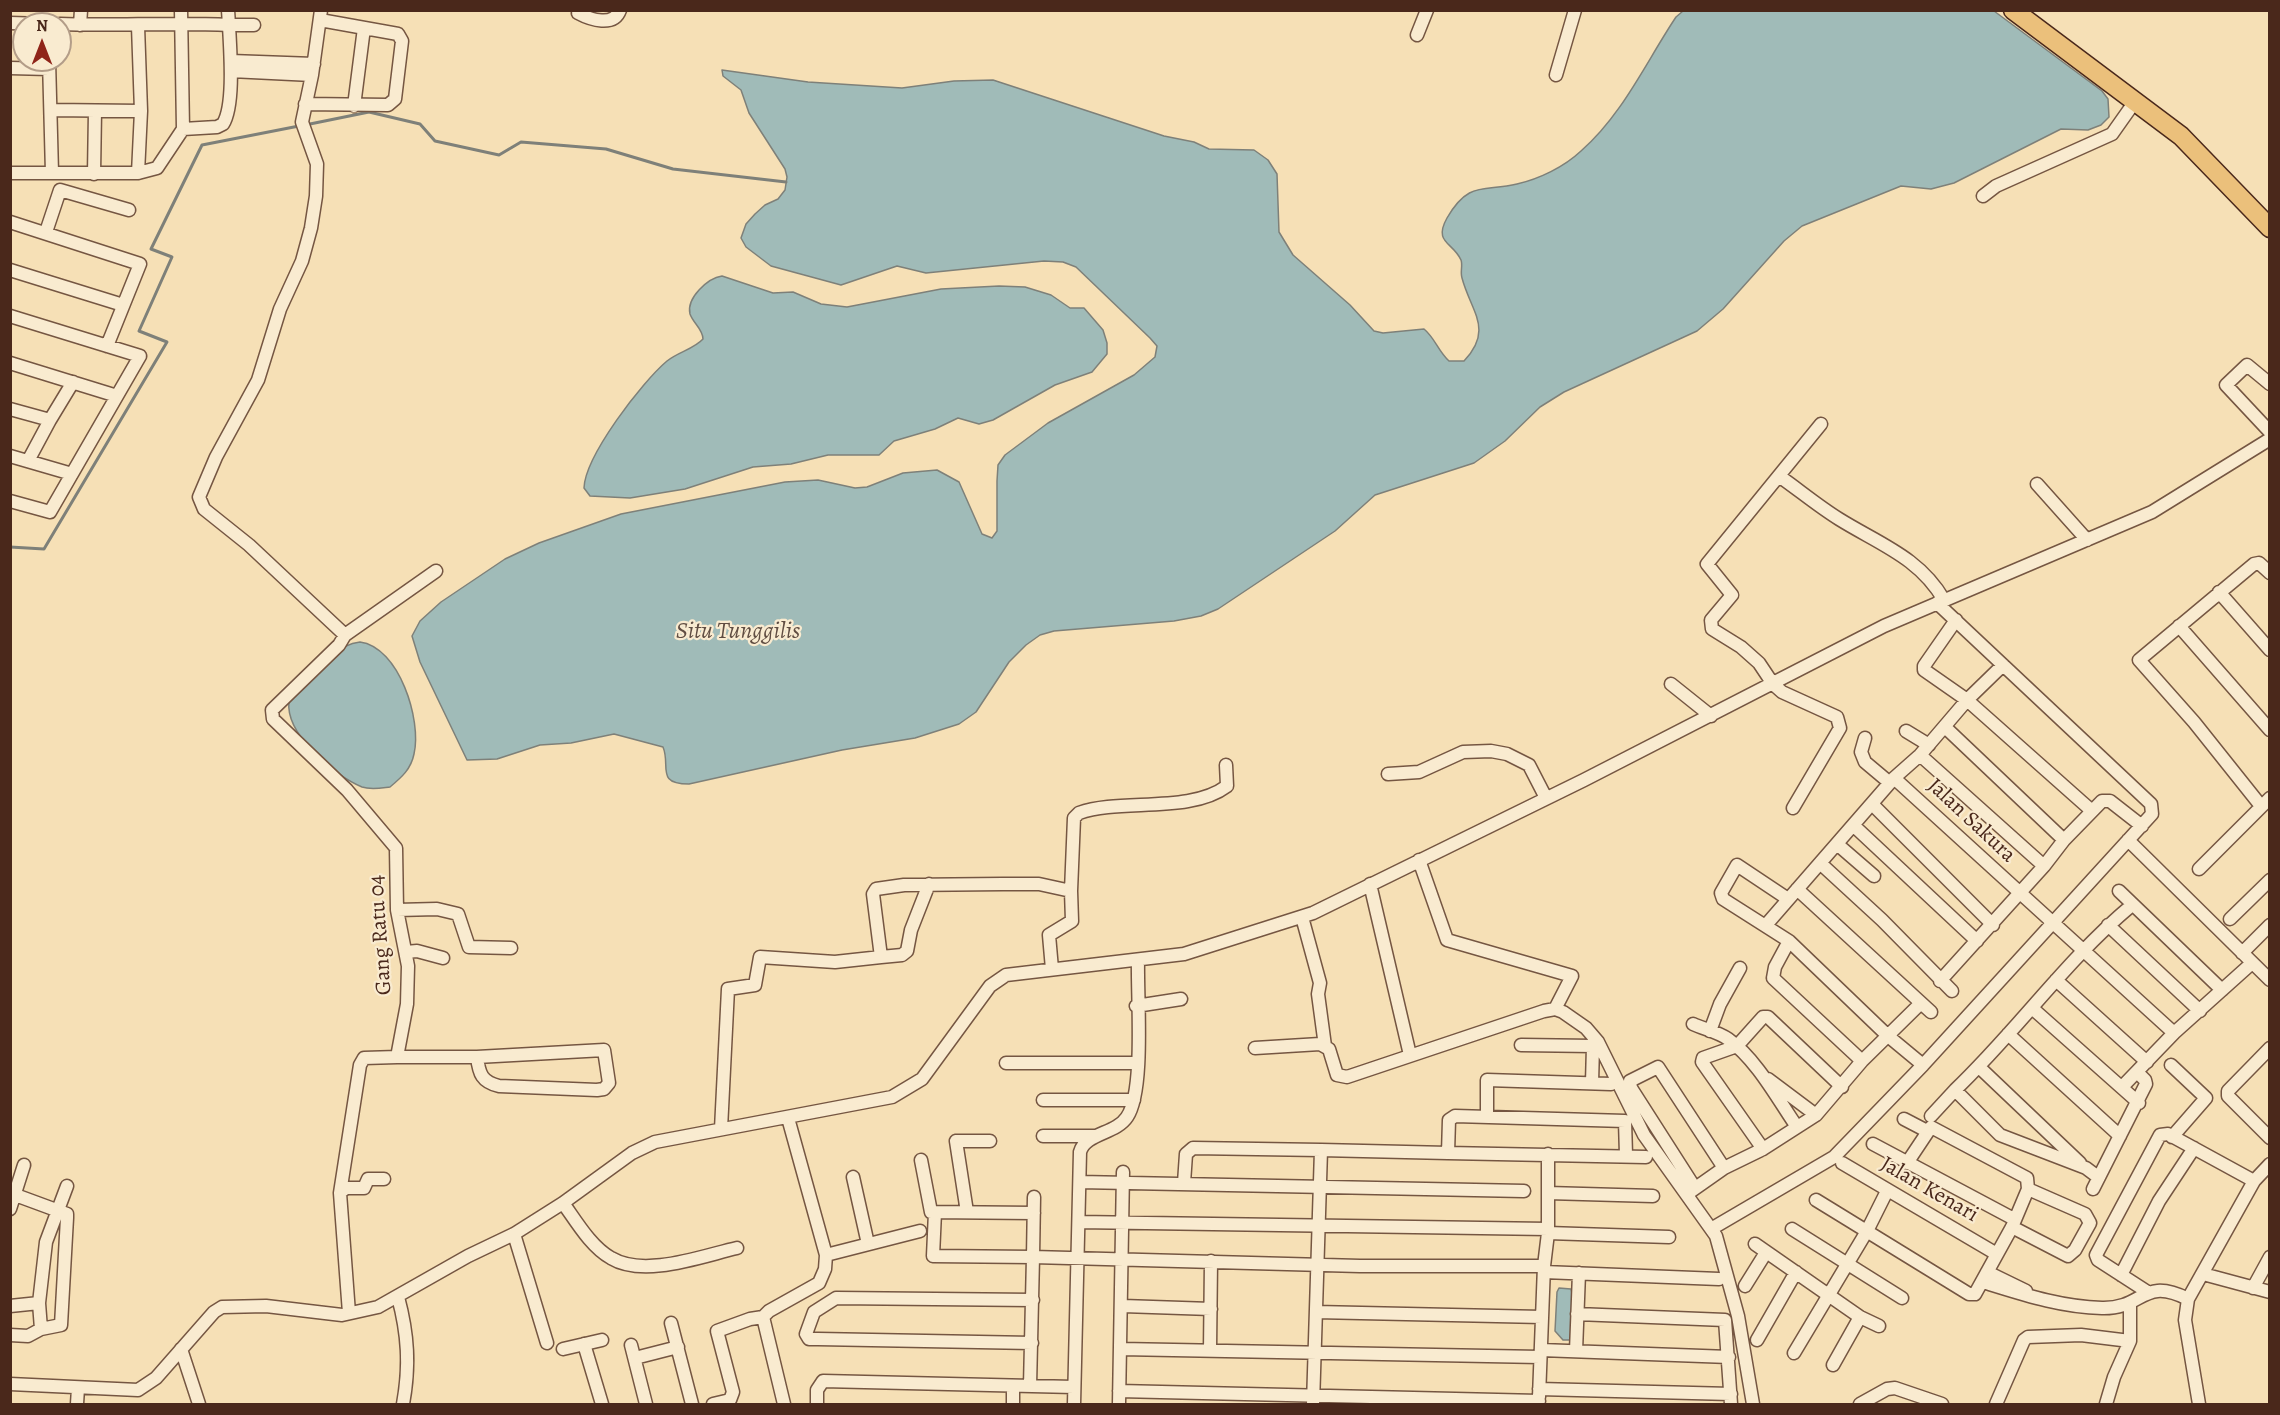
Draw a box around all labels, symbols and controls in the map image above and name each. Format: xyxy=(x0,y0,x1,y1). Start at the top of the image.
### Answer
north arrow xyxy=(12,12,72,72)
text: N xyxy=(36,15,48,37)
water label: Situ Tunggilis xyxy=(676,618,800,646)
street label: Jalan Sakura xyxy=(1921,773,2021,869)
street label: Gang Ratu 04 xyxy=(364,874,398,996)
street label: Jalan Kenari xyxy=(1875,1151,1983,1229)

